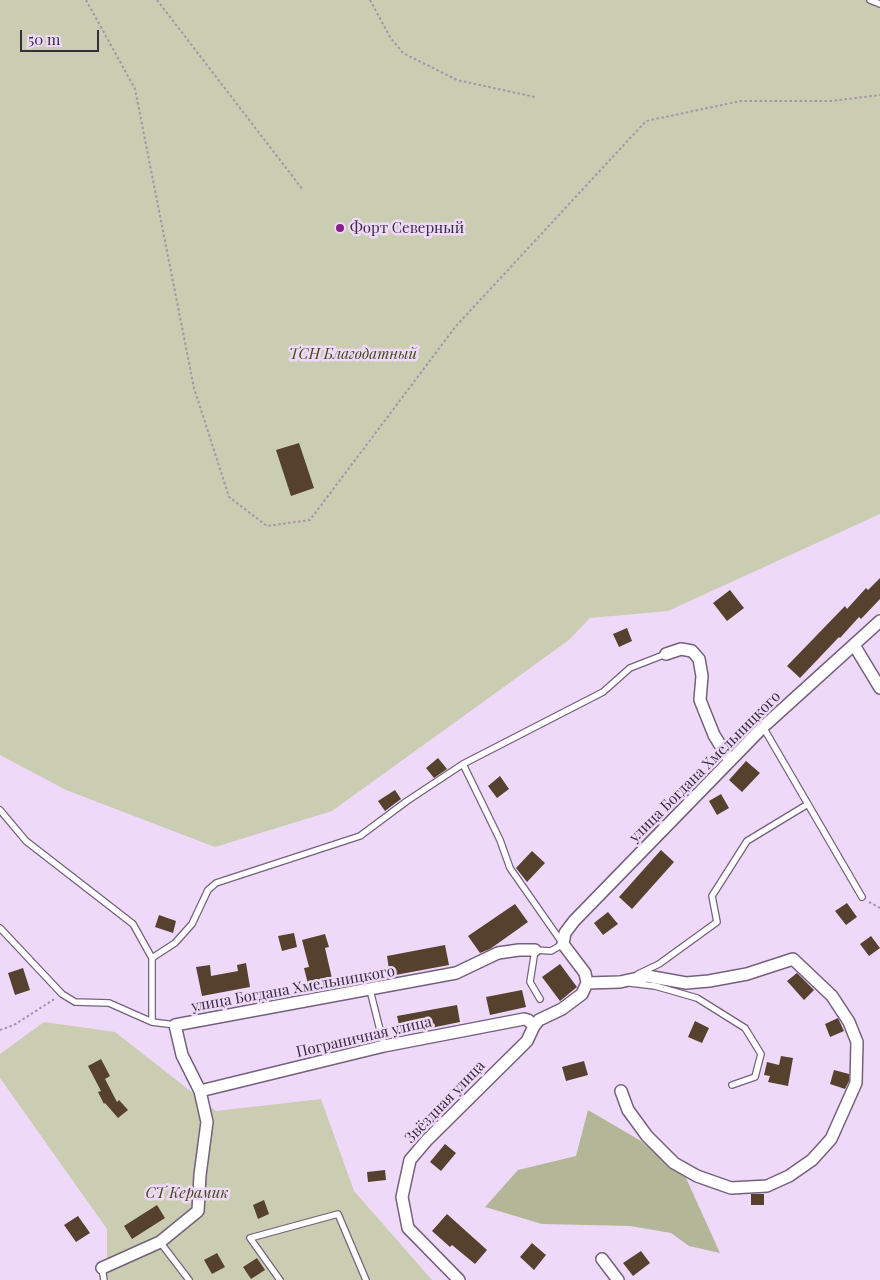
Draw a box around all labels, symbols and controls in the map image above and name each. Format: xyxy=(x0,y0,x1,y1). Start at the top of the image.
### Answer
scale bar xyxy=(22,20,101,52)
text: 50 m xyxy=(28,29,60,49)
place label: Форт Северный xyxy=(350,219,464,237)
marker: Форт Северный xyxy=(334,222,346,234)
park label: ТСН Благодатный xyxy=(289,345,417,363)
street label: улица Богдана Хмельницкого xyxy=(626,688,784,846)
street label: улица Богдана Хмельницкого xyxy=(190,962,396,1016)
street label: Пограничная улица xyxy=(295,1013,433,1061)
street label: Звёздная улица xyxy=(401,1057,489,1147)
park label: СТ Керамик xyxy=(145,1184,229,1202)

